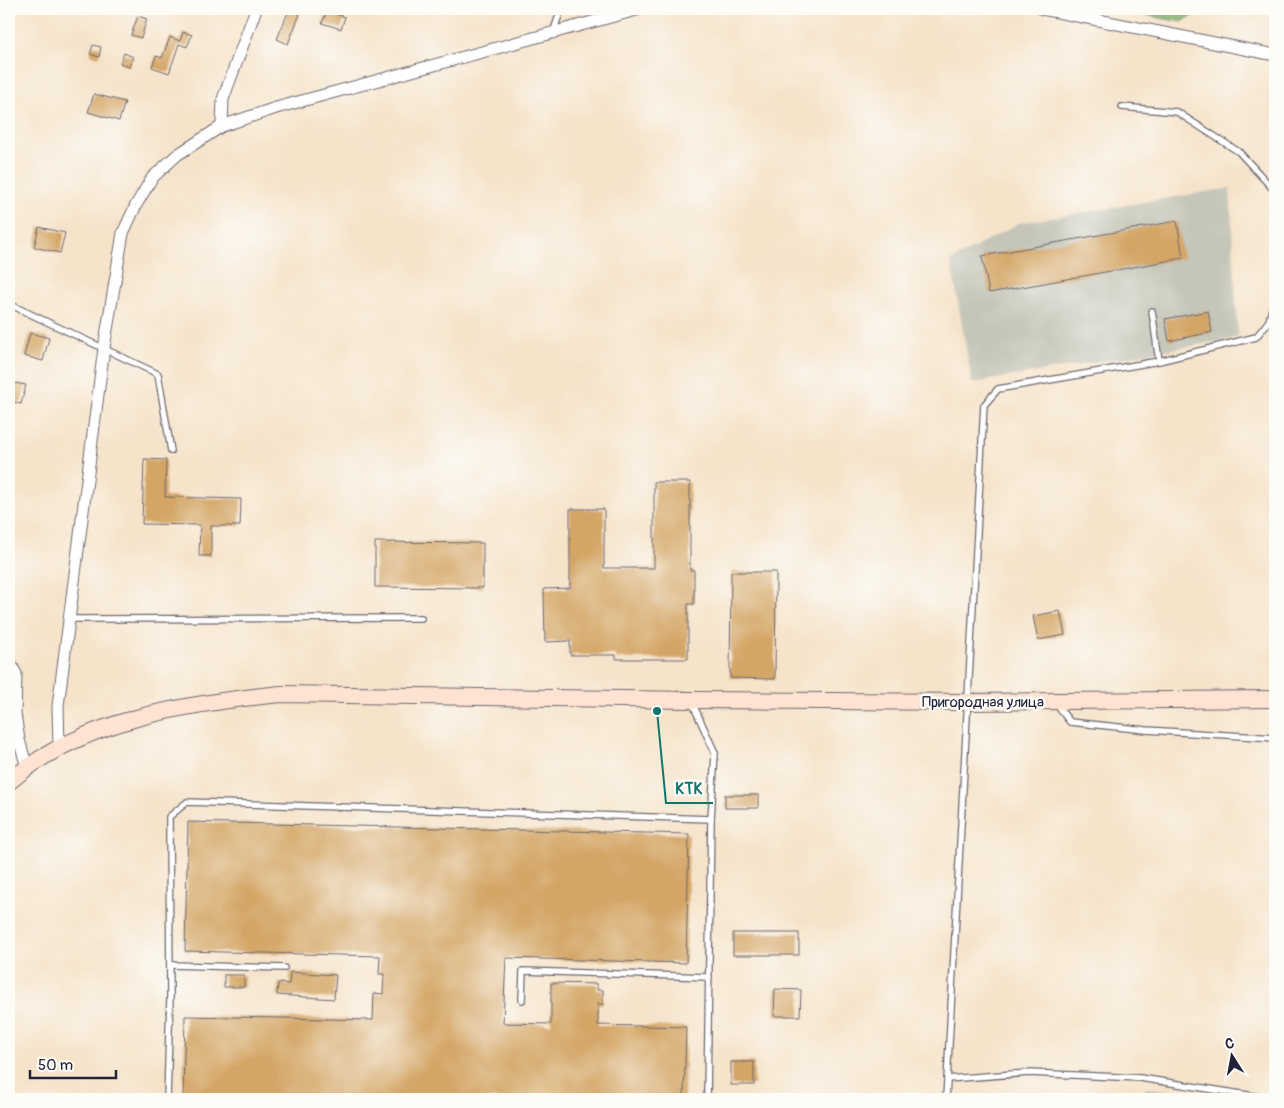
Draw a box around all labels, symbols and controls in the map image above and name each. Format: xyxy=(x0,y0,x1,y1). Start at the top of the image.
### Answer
street label: Пригородная улица xyxy=(922,693,1044,712)
callout: КТК xyxy=(666,772,713,803)
text: КТК xyxy=(675,779,703,799)
north arrow xyxy=(1206,1030,1256,1080)
text: С xyxy=(1224,1034,1236,1053)
scale bar xyxy=(30,1048,116,1080)
text: 50 m xyxy=(38,1056,73,1075)

